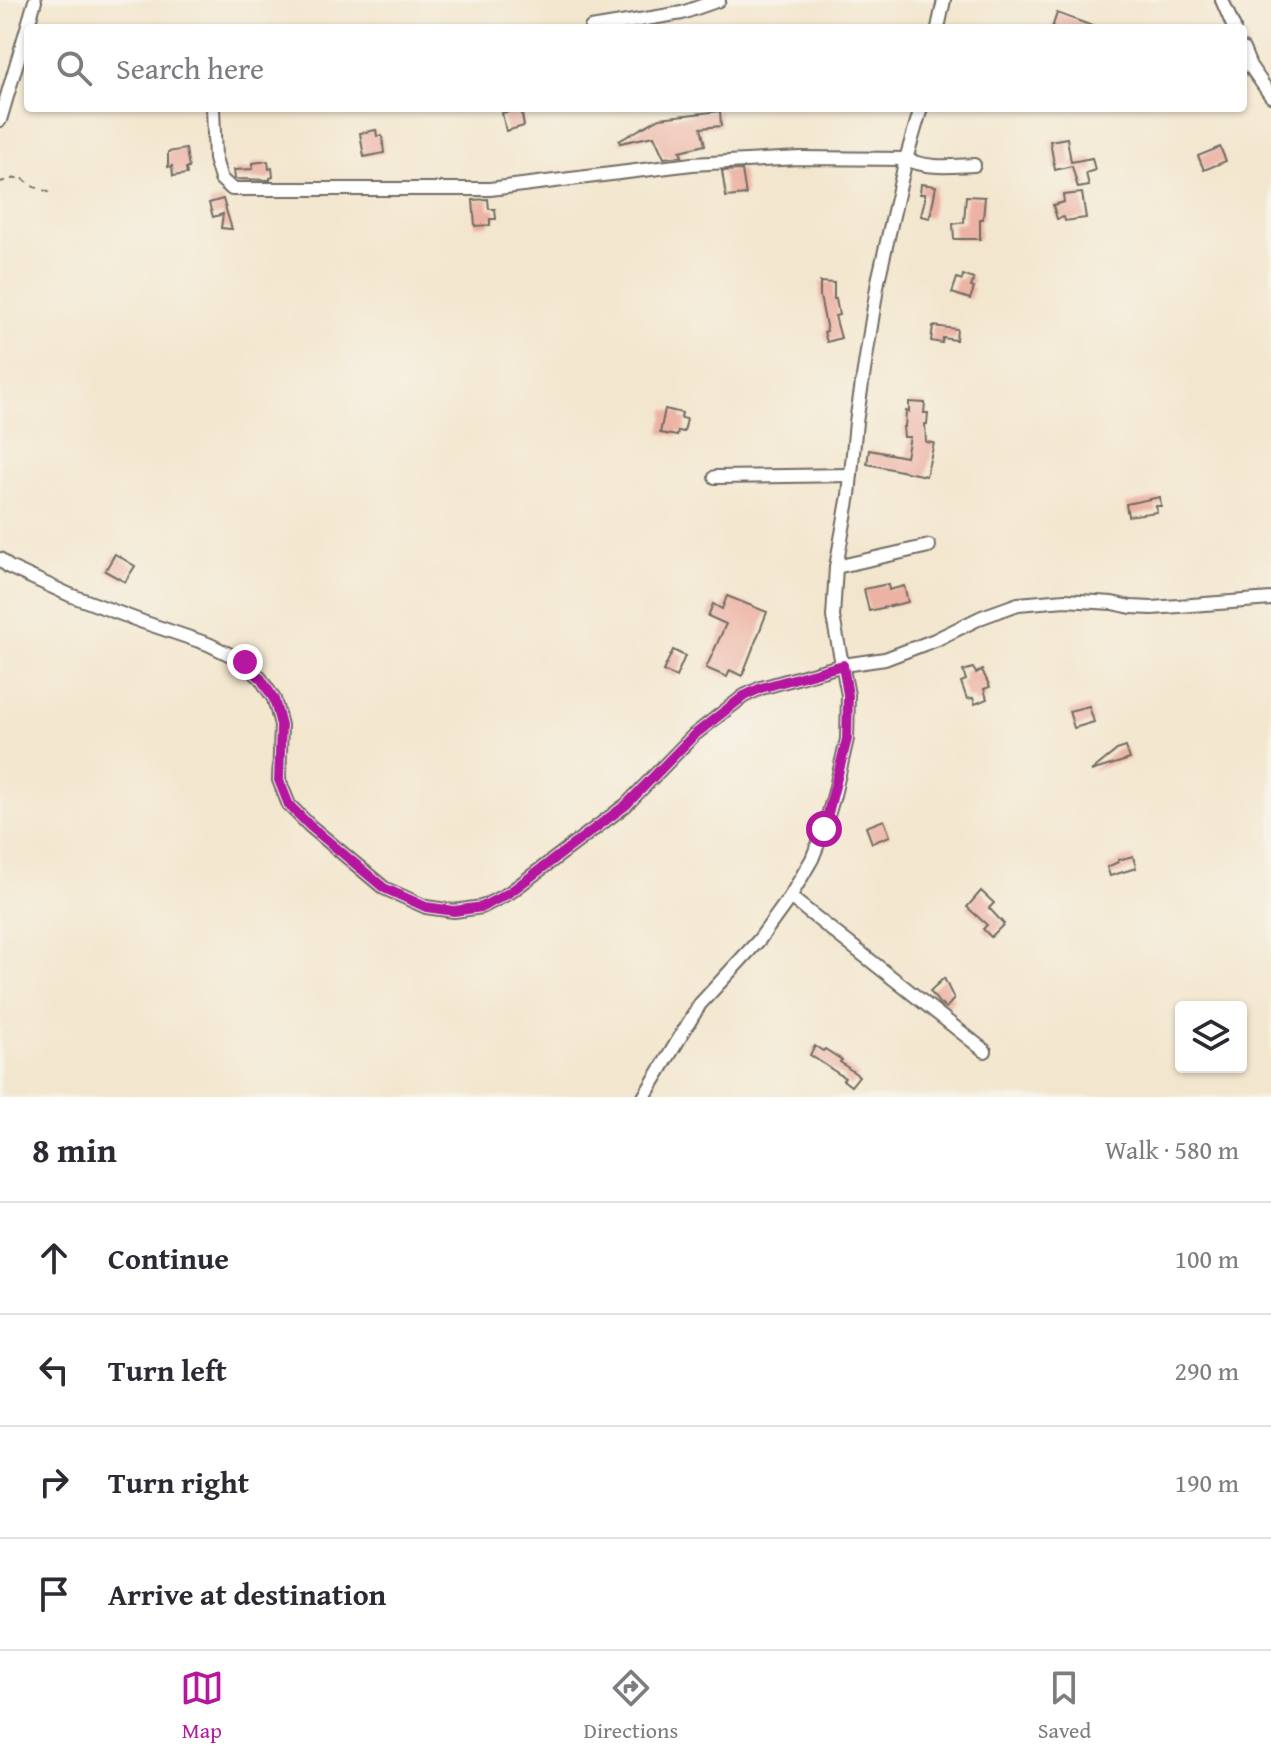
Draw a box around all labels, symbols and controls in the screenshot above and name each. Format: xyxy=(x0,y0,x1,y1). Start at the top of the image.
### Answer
search box xyxy=(24,24,1247,112)
icon: search xyxy=(52,46,96,90)
text: Search here xyxy=(116,46,264,90)
route end xyxy=(227,644,263,680)
route start xyxy=(806,811,842,847)
map controls xyxy=(1175,1001,1247,1073)
button: layers xyxy=(1175,1001,1247,1073)
text: 8 min xyxy=(32,1125,117,1174)
text: Walk · 580 m xyxy=(1105,1130,1239,1169)
icon: ahead xyxy=(32,1236,76,1280)
text: Continue xyxy=(108,1236,229,1280)
text: 100 m xyxy=(1174,1239,1239,1278)
icon: left xyxy=(32,1348,76,1392)
text: Turn left xyxy=(108,1348,227,1392)
text: 290 m xyxy=(1174,1351,1239,1390)
icon: right xyxy=(32,1460,76,1504)
text: Turn right xyxy=(108,1460,249,1504)
text: 190 m xyxy=(1174,1463,1239,1502)
icon: arrive xyxy=(32,1572,76,1616)
text: Arrive at destination xyxy=(108,1572,386,1616)
tab: Map xyxy=(180,1666,224,1746)
tab: Directions xyxy=(584,1666,678,1746)
tab: Saved xyxy=(1038,1666,1091,1746)

